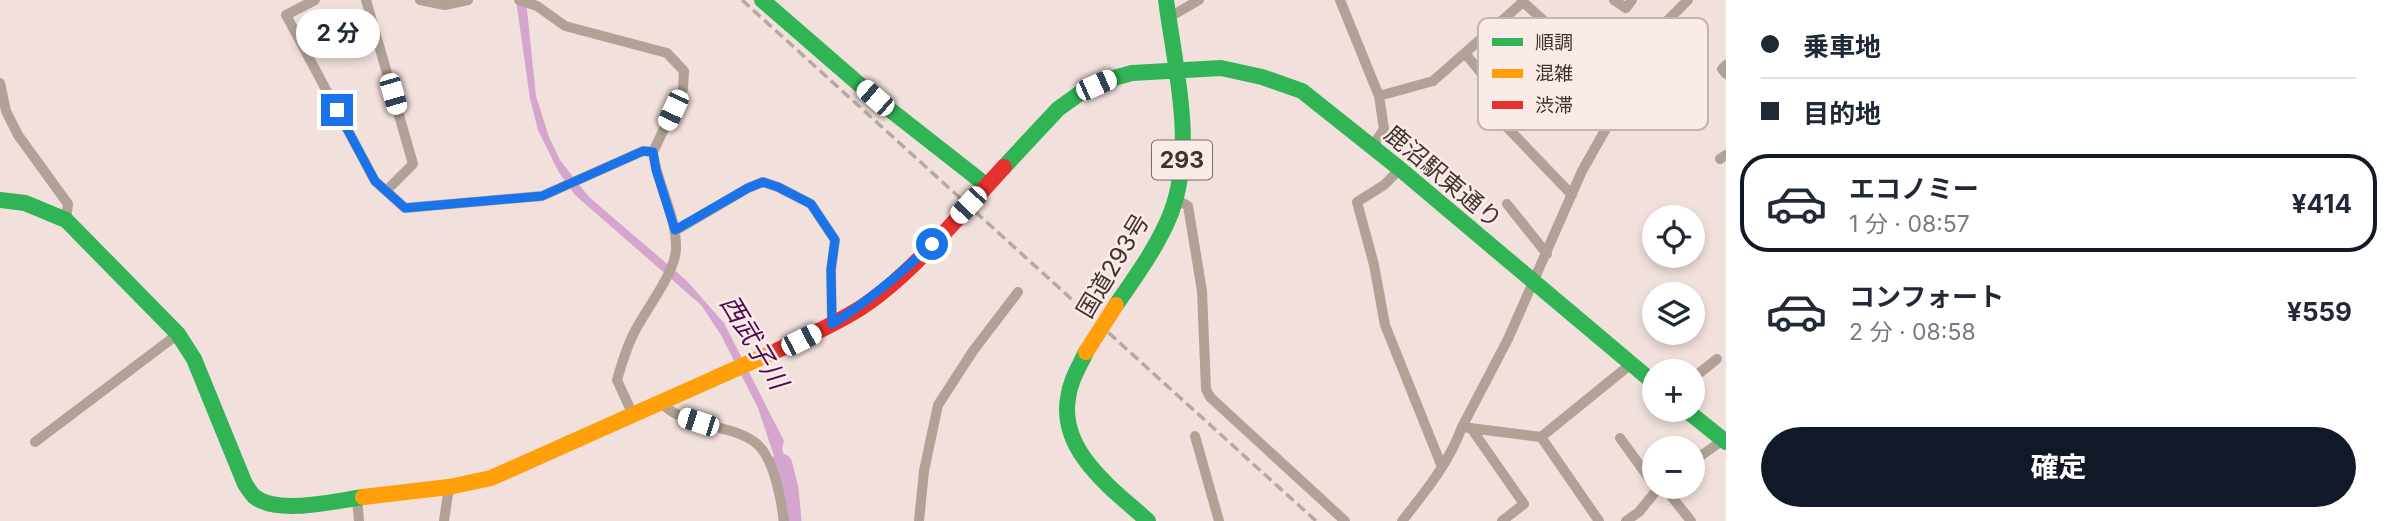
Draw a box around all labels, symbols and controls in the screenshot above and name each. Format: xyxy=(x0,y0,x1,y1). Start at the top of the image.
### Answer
callout: 2 分 xyxy=(295,8,379,57)
legend xyxy=(1478,18,1708,130)
text: 2 分 xyxy=(317,19,359,47)
text: 順調 xyxy=(1535,31,1573,54)
text: 乗車地 xyxy=(1803,31,1881,62)
text: 混雑 xyxy=(1535,62,1573,85)
car xyxy=(1073,67,1120,103)
car xyxy=(378,71,409,117)
car xyxy=(853,76,898,120)
car xyxy=(655,87,692,133)
route end xyxy=(321,94,353,126)
text: 渋滞 xyxy=(1535,94,1573,117)
text: 目的地 xyxy=(1803,98,1881,129)
street label: 鹿沼駅東通り xyxy=(1379,119,1508,234)
road number: 293 xyxy=(1152,140,1212,180)
icon: car xyxy=(1765,172,1828,235)
text: エコノミー xyxy=(1849,173,1979,204)
car xyxy=(946,182,991,228)
text: ¥414 xyxy=(2292,188,2352,219)
map controls xyxy=(1642,205,1705,499)
button: locate xyxy=(1642,205,1705,268)
street label: 国道293号 xyxy=(1070,208,1155,323)
text: 1 分 · 08:57 xyxy=(1849,210,1970,238)
route start xyxy=(916,228,948,260)
icon: car xyxy=(1765,280,1828,343)
text: コンフォート xyxy=(1849,281,2004,312)
button: layers xyxy=(1642,282,1705,345)
water label: 西武子川 xyxy=(714,289,796,397)
text: ¥559 xyxy=(2287,296,2352,327)
text: 2 分 · 08:58 xyxy=(1849,318,1976,346)
car xyxy=(778,321,825,359)
button: + xyxy=(1642,359,1705,422)
car xyxy=(675,406,722,438)
button: 確定 xyxy=(1761,427,2356,507)
button: − xyxy=(1642,436,1705,499)

